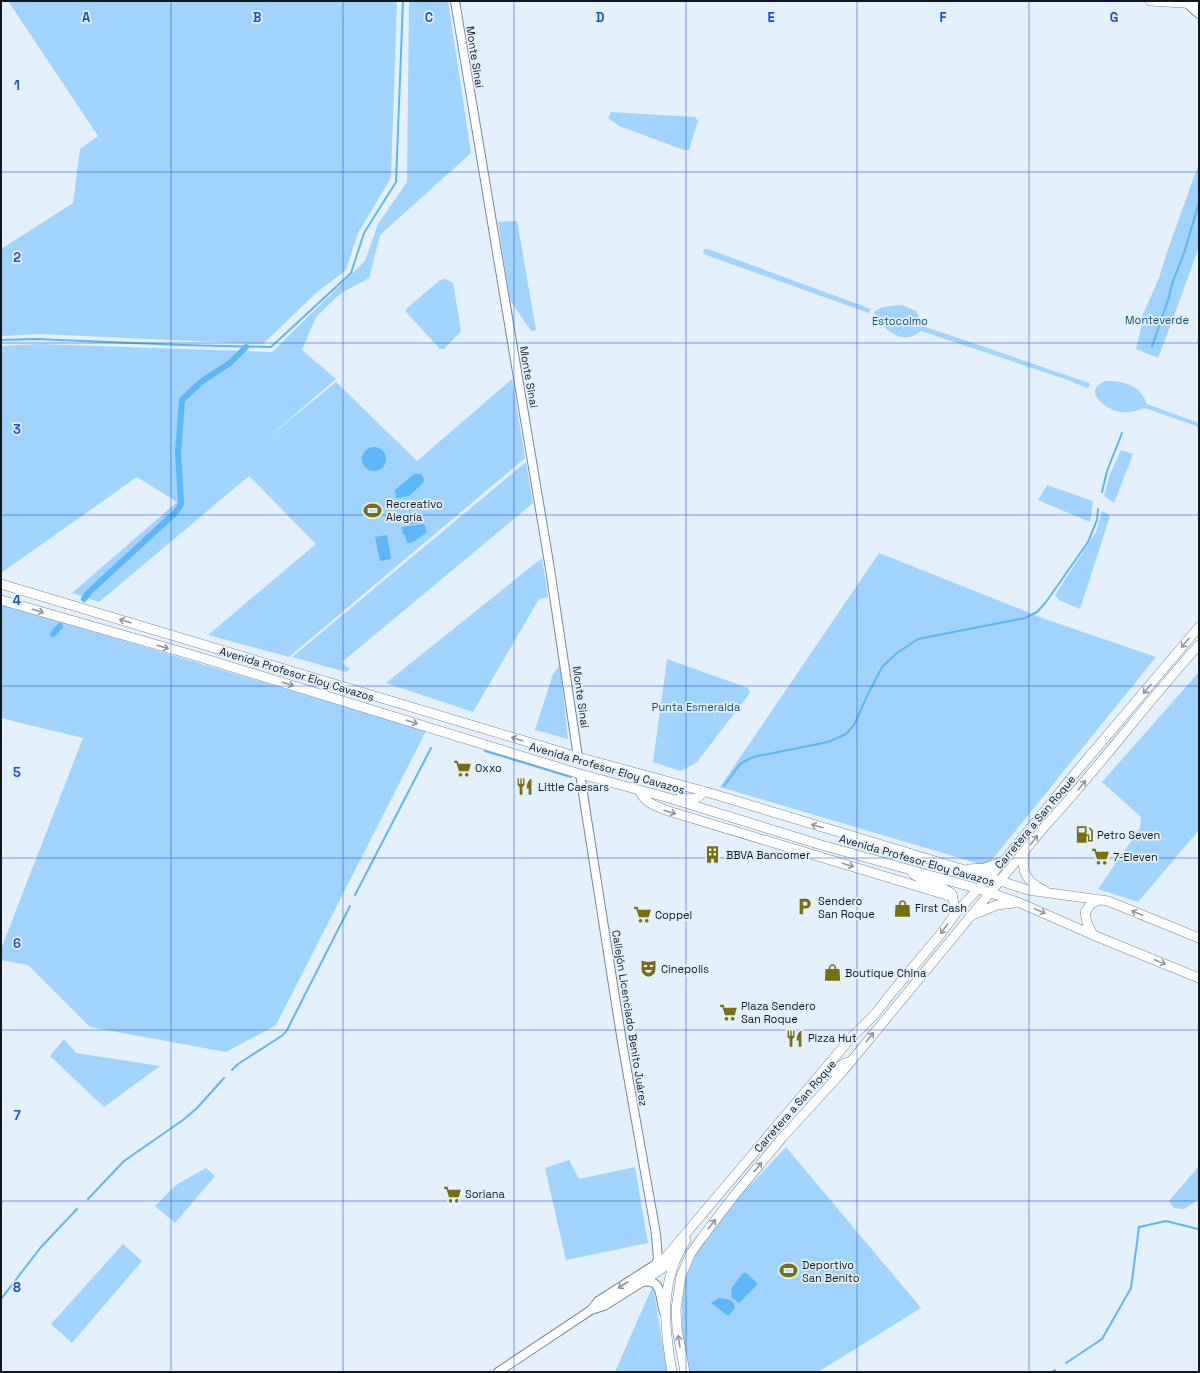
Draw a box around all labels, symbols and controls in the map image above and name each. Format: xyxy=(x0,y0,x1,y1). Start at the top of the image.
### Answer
text: A xyxy=(82,9,91,26)
text: B xyxy=(253,9,262,26)
text: C xyxy=(425,9,433,26)
text: D xyxy=(596,9,605,26)
text: E xyxy=(767,9,775,26)
text: F xyxy=(940,9,947,26)
text: G xyxy=(1110,9,1118,26)
street label: Monte Sinaí xyxy=(463,25,487,89)
text: 1 xyxy=(14,77,20,94)
text: 2 xyxy=(13,249,21,266)
park label: Monteverde xyxy=(1125,313,1189,327)
park label: Estocolmo xyxy=(872,314,928,328)
street label: Monte Sinaí xyxy=(517,345,541,409)
text: 3 xyxy=(13,421,21,438)
place label: Recreativo Alegría xyxy=(386,497,443,524)
sports icon: Recreativo Alegría xyxy=(363,500,383,520)
text: 4 xyxy=(13,592,21,609)
one-way arrow xyxy=(32,607,45,615)
one-way arrow xyxy=(118,617,131,624)
one-way arrow xyxy=(1181,638,1190,649)
one-way arrow xyxy=(157,644,170,651)
street label: Avenida Profesor Eloy Cavazos xyxy=(218,644,376,704)
street label: Monte Sinaí xyxy=(570,665,592,729)
one-way arrow xyxy=(281,681,294,688)
one-way arrow xyxy=(1142,683,1151,694)
park label: Punta Esmeralda xyxy=(652,700,741,714)
one-way arrow xyxy=(405,719,418,726)
one-way arrow xyxy=(511,735,524,742)
street label: Avenida Profesor Eloy Cavazos xyxy=(528,739,686,797)
supermarket icon: Oxxo xyxy=(452,758,472,778)
place label: Oxxo xyxy=(475,761,502,775)
text: 5 xyxy=(13,764,21,781)
street label: Carretera a San Roque xyxy=(992,772,1078,872)
restaurant icon: Little Caesars xyxy=(515,777,535,797)
one-way arrow xyxy=(1078,779,1087,790)
place label: Little Caesars xyxy=(538,780,609,794)
one-way arrow xyxy=(664,809,677,816)
one-way arrow xyxy=(811,822,824,829)
fuel station icon: Petro Seven xyxy=(1074,825,1094,845)
place label: Petro Seven xyxy=(1097,828,1160,842)
street label: Avenida Profesor Eloy Cavazos xyxy=(838,831,996,889)
one-way arrow xyxy=(1030,835,1038,846)
building icon: BBVA Bancomer xyxy=(703,845,723,865)
supermarket icon: 7-Eleven xyxy=(1090,847,1110,867)
place label: BBVA Bancomer xyxy=(726,848,810,862)
place label: 7-Eleven xyxy=(1113,850,1158,864)
one-way arrow xyxy=(842,862,854,870)
place label: Sendero San Roque xyxy=(818,894,875,921)
parking icon: Sendero San Roque xyxy=(795,897,815,917)
shop icon: First Cash xyxy=(892,898,912,918)
place label: First Cash xyxy=(915,901,967,915)
supermarket icon: Coppel xyxy=(632,905,652,925)
place label: Coppel xyxy=(655,908,692,922)
one-way arrow xyxy=(1034,908,1046,916)
one-way arrow xyxy=(1131,908,1143,916)
one-way arrow xyxy=(940,924,948,935)
street label: Callejón Licenciado Benito Juárez xyxy=(609,929,651,1107)
text: 6 xyxy=(13,935,21,952)
one-way arrow xyxy=(1153,958,1165,966)
theatre icon: Cinepolis xyxy=(638,959,658,979)
place label: Cinepolis xyxy=(661,962,709,976)
shop icon: Boutique China xyxy=(822,963,842,983)
place label: Boutique China xyxy=(845,966,927,980)
place label: Plaza Sendero San Roque xyxy=(741,999,816,1026)
supermarket icon: Plaza Sendero San Roque xyxy=(718,1002,738,1022)
restaurant icon: Pizza Hut xyxy=(785,1028,805,1048)
place label: Pizza Hut xyxy=(808,1031,857,1045)
one-way arrow xyxy=(866,1032,875,1043)
street label: Carretera a San Roque xyxy=(751,1057,839,1155)
text: 7 xyxy=(13,1107,21,1124)
one-way arrow xyxy=(753,1162,762,1173)
supermarket icon: Soriana xyxy=(442,1184,462,1204)
place label: Soriana xyxy=(465,1187,505,1201)
one-way arrow xyxy=(708,1218,717,1229)
place label: Deportivo San Benito xyxy=(802,1258,860,1285)
sports icon: Deportivo San Benito xyxy=(779,1261,799,1281)
text: 8 xyxy=(13,1279,21,1296)
one-way arrow xyxy=(618,1281,629,1289)
one-way arrow xyxy=(675,1335,683,1348)

